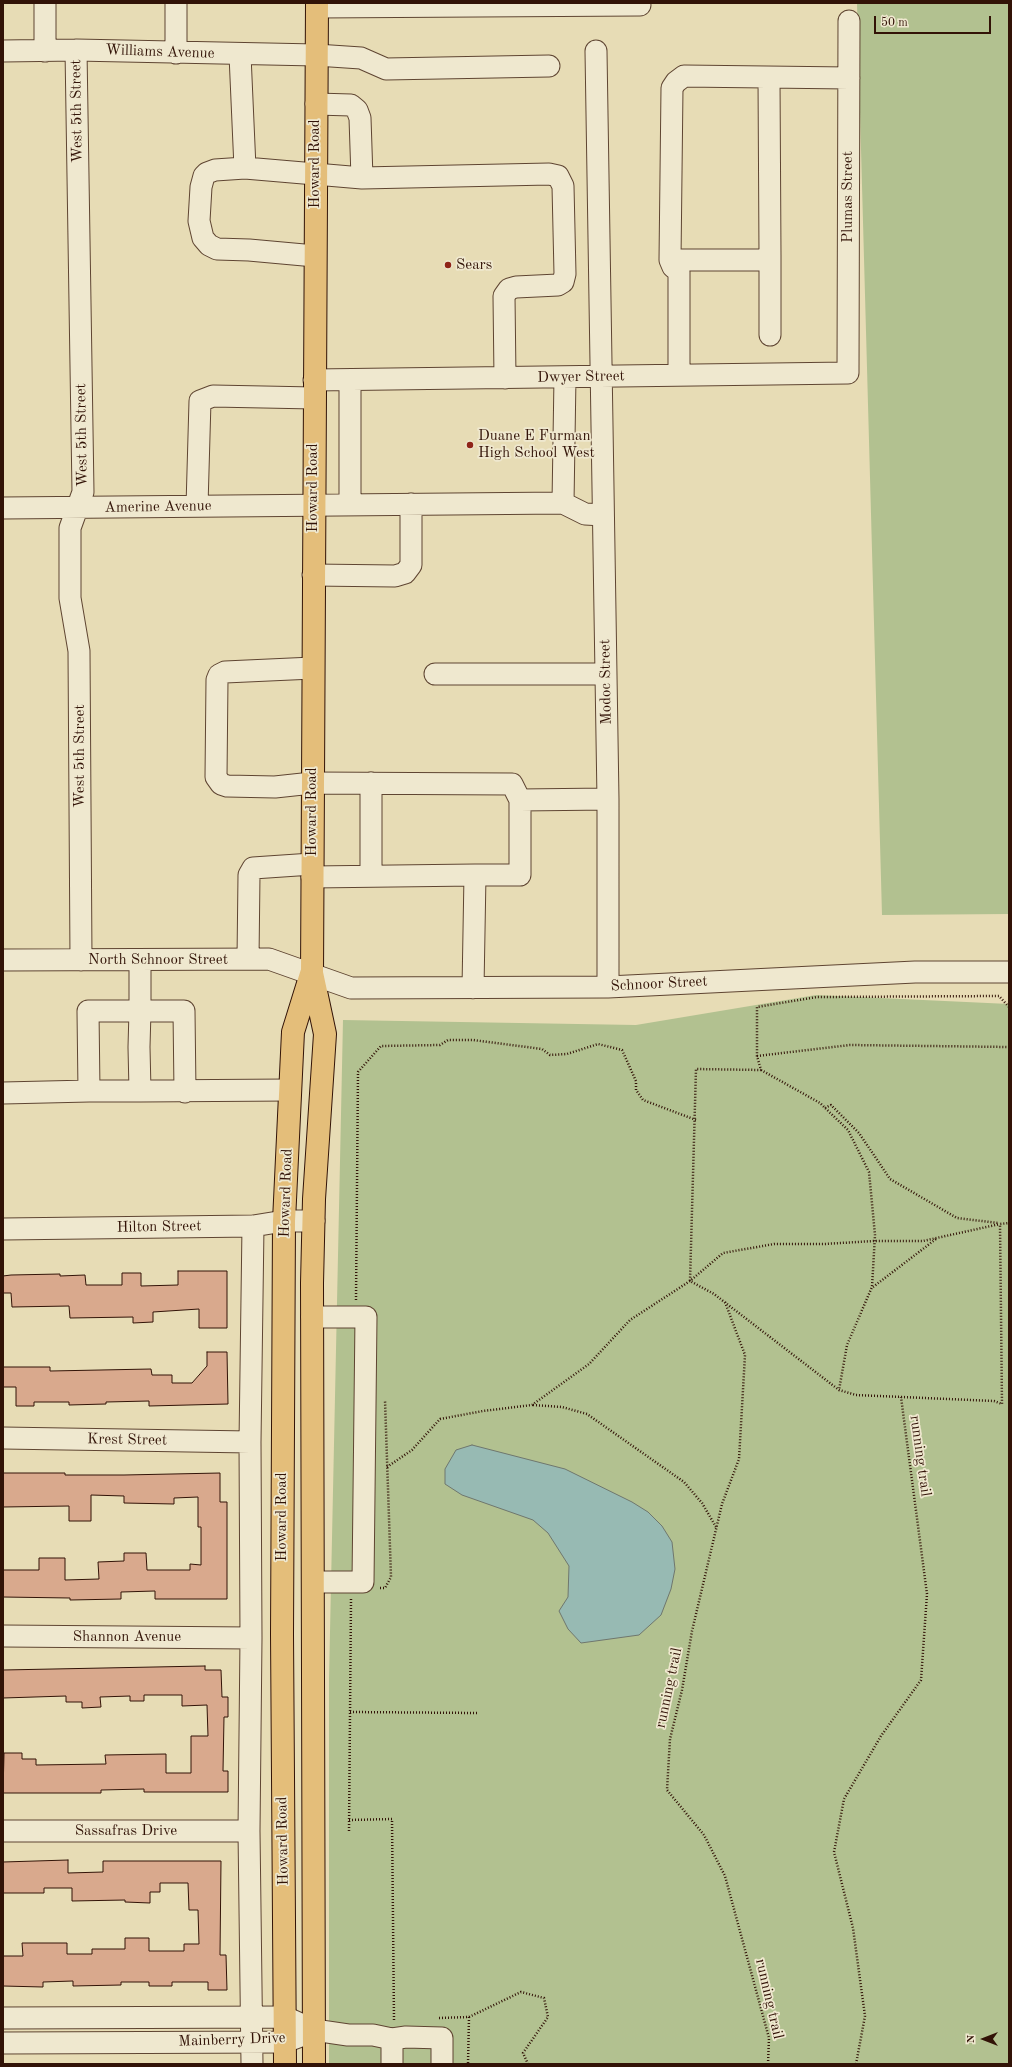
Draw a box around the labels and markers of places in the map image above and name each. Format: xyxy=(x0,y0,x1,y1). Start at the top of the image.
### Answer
place label: Sears xyxy=(456,256,492,274)
marker: Sears xyxy=(443,260,453,270)
place label: Duane E Furman High School West xyxy=(478,427,595,462)
marker: Duane E Furman High School West xyxy=(465,440,475,450)

